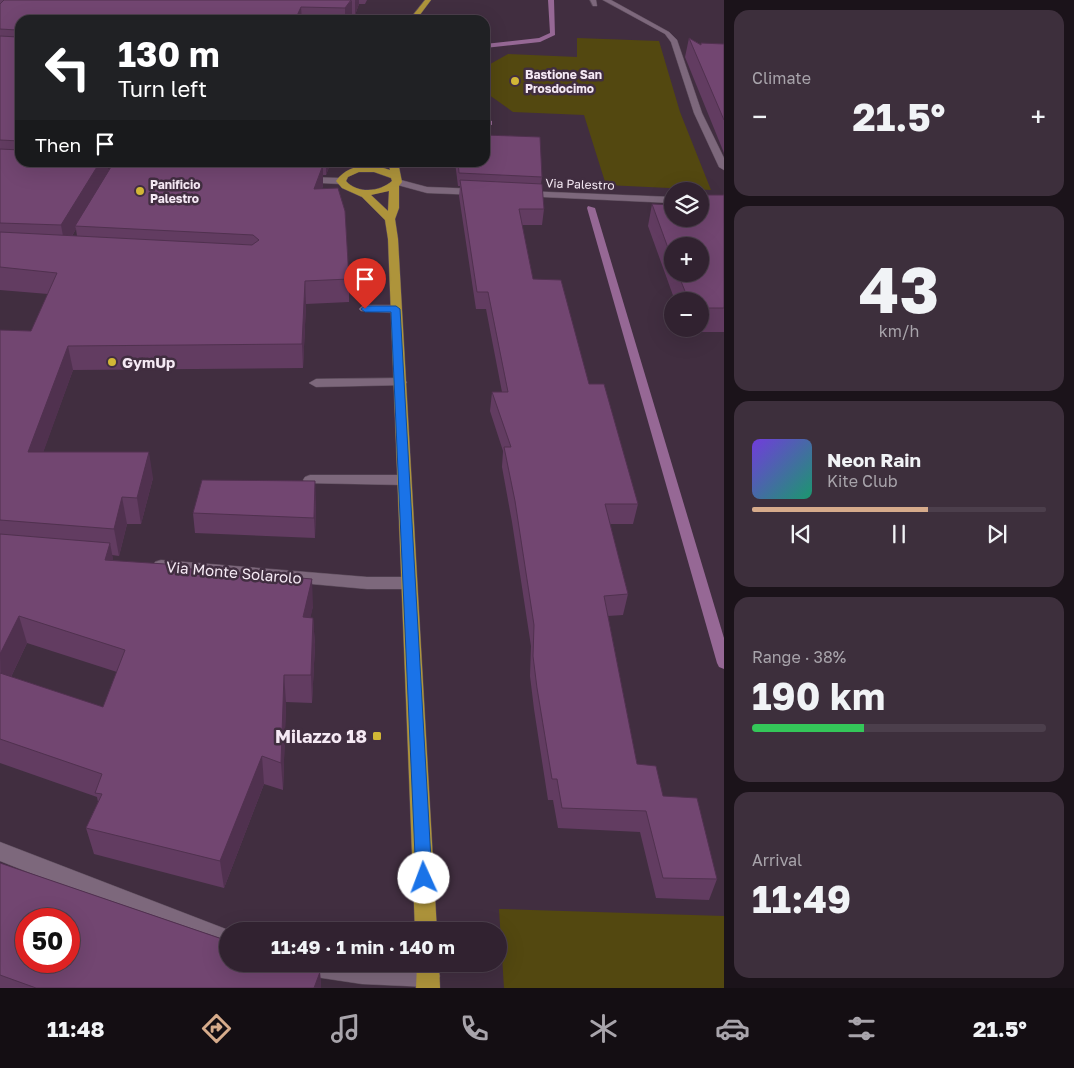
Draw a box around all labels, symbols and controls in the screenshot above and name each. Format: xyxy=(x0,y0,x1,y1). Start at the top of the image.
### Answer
text: 130 m xyxy=(118,33,220,75)
icon: left xyxy=(35,35,100,100)
place label: Bastione San Prosdocimo xyxy=(525,67,602,96)
text: Climate xyxy=(752,68,811,88)
text: Turn left xyxy=(118,75,207,102)
marker: Bastione San Prosdocimo xyxy=(509,75,521,87)
text: 21.5° xyxy=(853,94,945,139)
text: − xyxy=(752,100,767,133)
text: + xyxy=(1031,100,1046,133)
icon: arrive xyxy=(91,130,119,158)
text: Then xyxy=(35,133,81,156)
street label: Via Palestro xyxy=(545,175,615,193)
place label: Panificio Palestro xyxy=(150,177,200,206)
map controls xyxy=(664,182,709,337)
button: layers xyxy=(664,182,709,227)
marker: Panificio Palestro xyxy=(134,185,146,197)
button: + xyxy=(664,237,709,282)
text: 43 xyxy=(859,249,939,327)
pin xyxy=(344,258,386,309)
icon: arrive xyxy=(351,265,379,293)
button: − xyxy=(664,292,709,337)
text: km/h xyxy=(879,321,919,341)
place label: GymUp xyxy=(122,353,175,371)
marker: GymUp xyxy=(106,356,118,368)
text: Neon Rain xyxy=(827,448,921,471)
text: Kite Club xyxy=(827,471,898,491)
icon: previous xyxy=(787,520,815,548)
icon: pause xyxy=(885,520,913,548)
icon: next xyxy=(983,520,1011,548)
street label: Via Monte Solarolo xyxy=(165,557,303,587)
text: Range · 38% xyxy=(752,647,846,667)
text: 190 km xyxy=(752,673,885,718)
place label: Milazzo 18 xyxy=(275,725,367,747)
marker: Milazzo 18 xyxy=(371,730,383,742)
text: Arrival xyxy=(752,850,802,870)
position arrow xyxy=(397,851,449,903)
text: 11:49 xyxy=(752,876,851,921)
speed limit sign: 50 xyxy=(15,908,80,973)
text: 11:49 · 1 min · 140 m xyxy=(271,935,455,958)
icon: directions xyxy=(199,1011,234,1046)
icon: music xyxy=(328,1011,363,1046)
icon: phone xyxy=(457,1011,492,1046)
icon: climate xyxy=(586,1011,621,1046)
icon: car xyxy=(715,1011,750,1046)
icon: filters xyxy=(844,1011,879,1046)
text: 11:48 xyxy=(47,1015,105,1042)
text: 21.5° xyxy=(973,1015,1027,1042)

